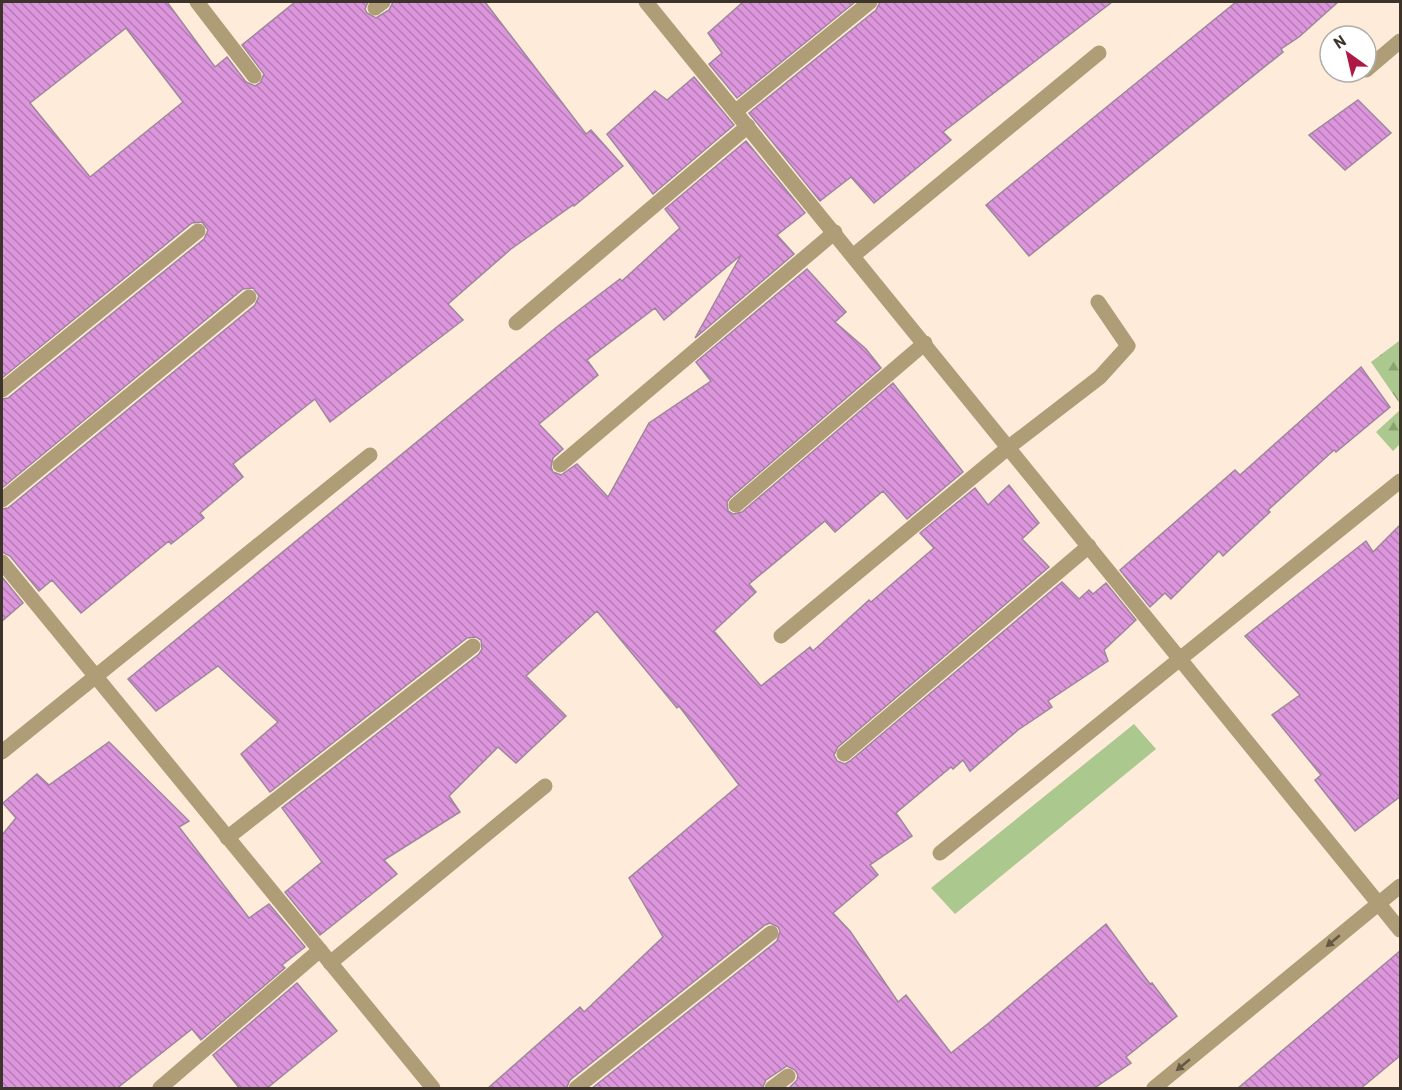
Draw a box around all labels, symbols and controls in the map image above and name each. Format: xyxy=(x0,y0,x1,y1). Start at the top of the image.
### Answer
north arrow xyxy=(1318,24,1378,84)
text: N xyxy=(1330,30,1349,52)
one-way arrow xyxy=(1325,934,1341,947)
one-way arrow xyxy=(1175,1058,1191,1071)

